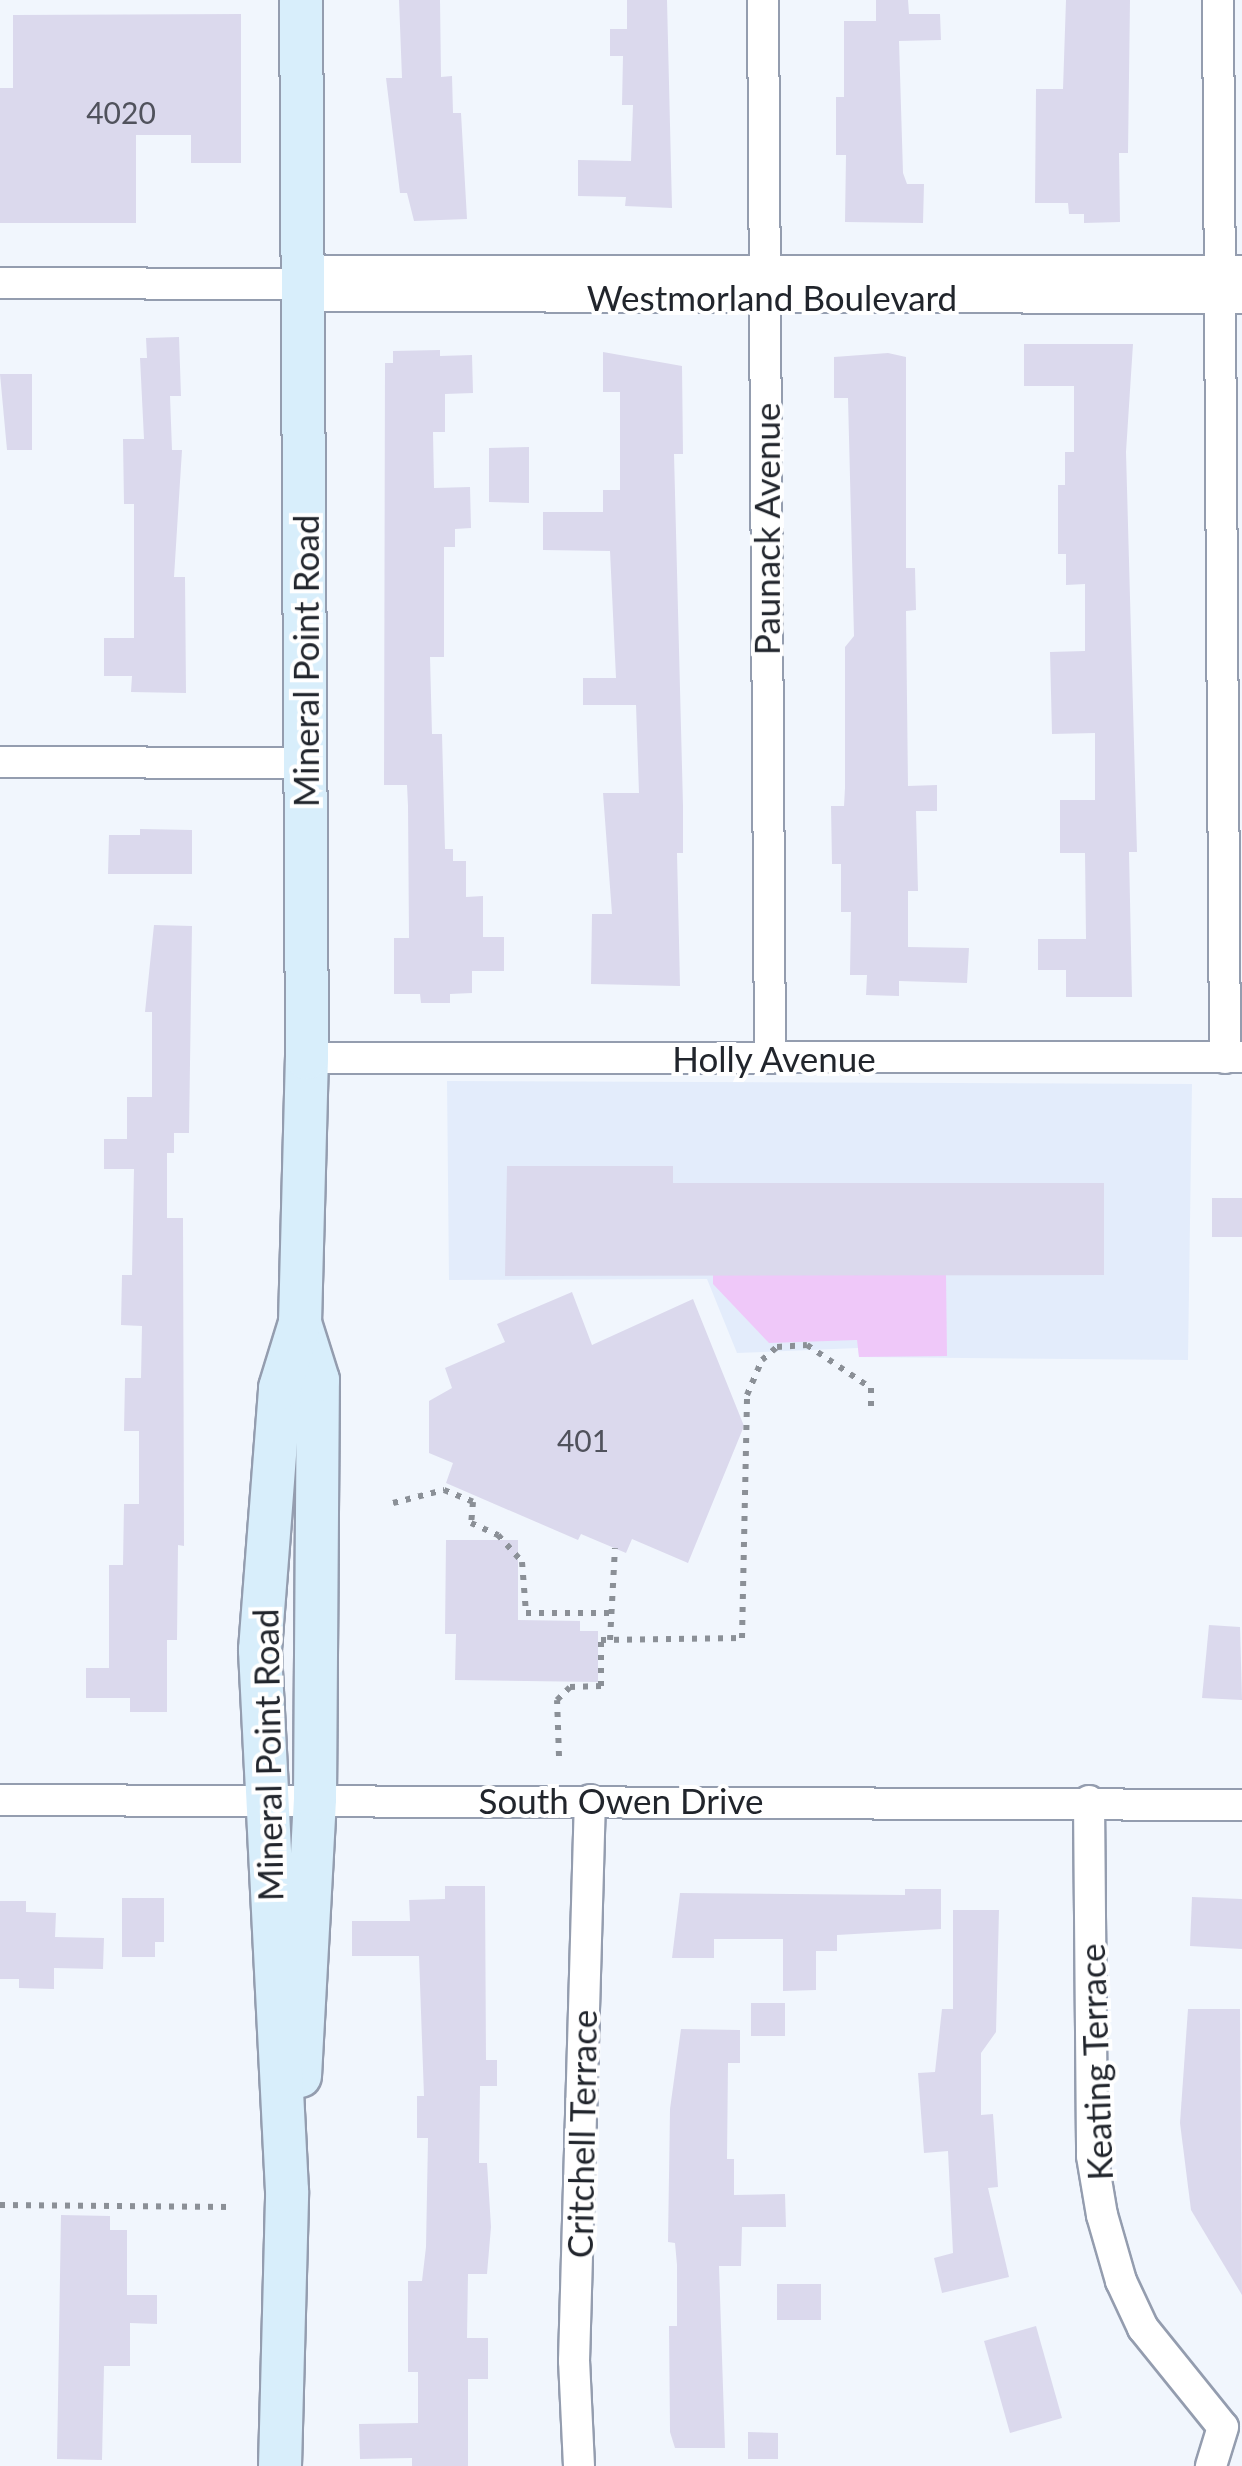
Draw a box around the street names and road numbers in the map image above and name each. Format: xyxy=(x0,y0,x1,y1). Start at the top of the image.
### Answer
street label: Westmorland Boulevard xyxy=(587,276,957,318)
street label: Paunack Avenue xyxy=(745,402,787,656)
street label: Mineral Point Road xyxy=(284,515,326,807)
street label: Holly Avenue xyxy=(671,1037,877,1079)
street label: Mineral Point Road xyxy=(243,1608,291,1902)
street label: South Owen Drive xyxy=(479,1779,763,1821)
street label: Keating Terrace xyxy=(1070,1942,1120,2182)
street label: Critchell Terrace xyxy=(558,2009,604,2259)

